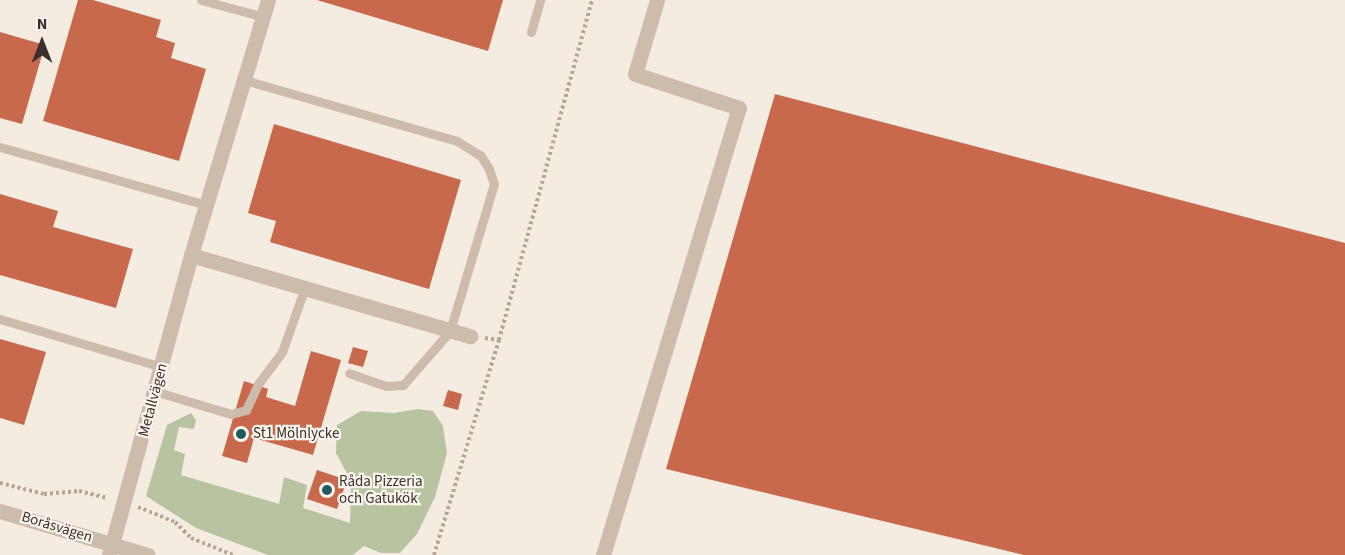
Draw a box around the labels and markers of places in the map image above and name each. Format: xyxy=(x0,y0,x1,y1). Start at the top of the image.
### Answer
place label: St1 Mölnlycke xyxy=(253,425,339,443)
marker: St1 Mölnlycke xyxy=(234,427,248,441)
place label: Råda Pizzeria och Gatukök xyxy=(339,472,423,507)
marker: Råda Pizzeria och Gatukök xyxy=(320,483,334,497)

